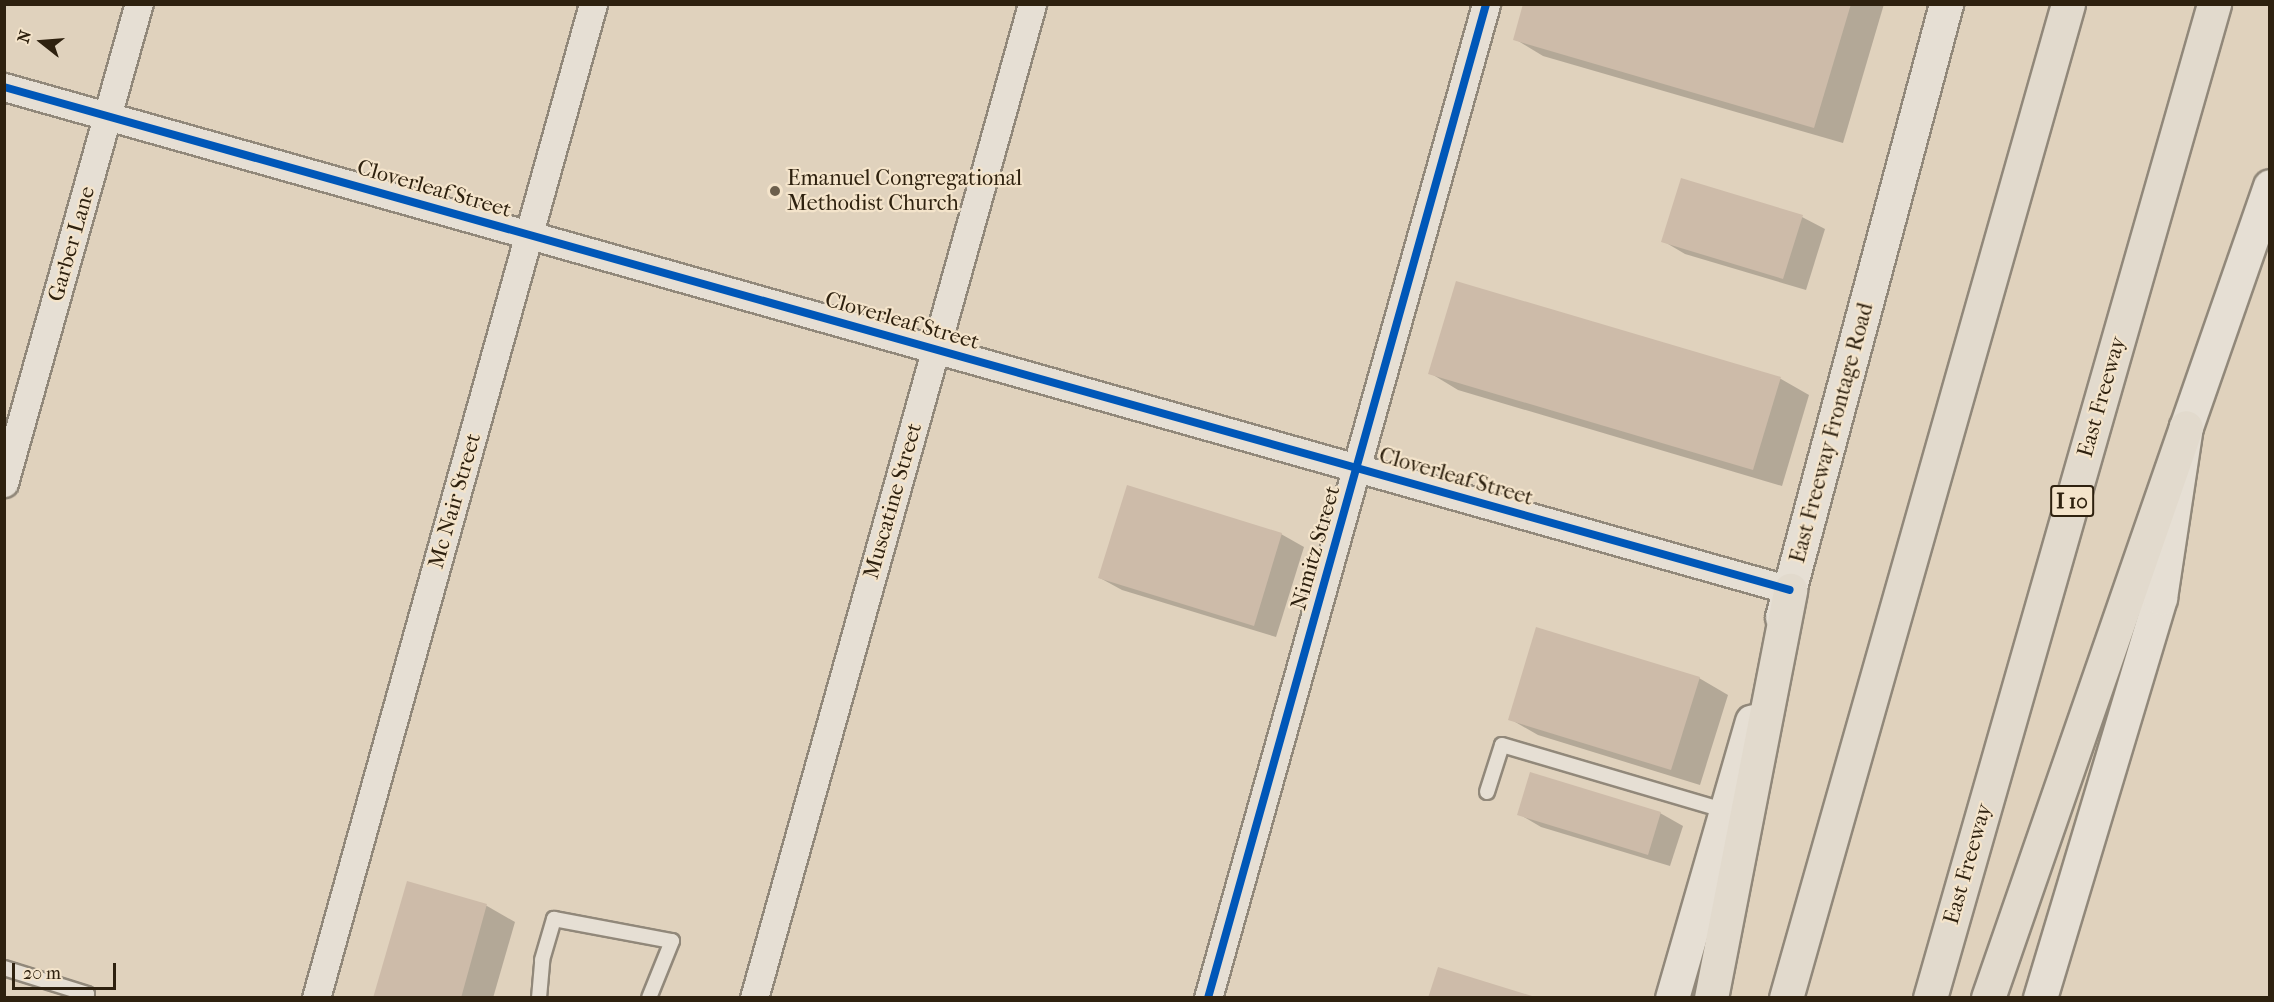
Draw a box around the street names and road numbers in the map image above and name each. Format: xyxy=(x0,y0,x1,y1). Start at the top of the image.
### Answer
street label: Cloverleaf Street xyxy=(354,154,514,224)
street label: Garber Lane xyxy=(43,183,101,305)
street label: Cloverleaf Street xyxy=(822,286,982,356)
street label: East Freeway Frontage Road xyxy=(1785,300,1879,566)
street label: East Freeway xyxy=(2072,334,2132,460)
street label: Muscatine Street xyxy=(858,420,928,582)
street label: Mc Nair Street xyxy=(423,430,487,572)
street label: Cloverleaf Street xyxy=(1376,442,1536,512)
street label: Nimitz Street xyxy=(1286,483,1346,613)
road number: I 10 xyxy=(2050,483,2094,519)
street label: East Freeway xyxy=(1938,801,1998,927)

